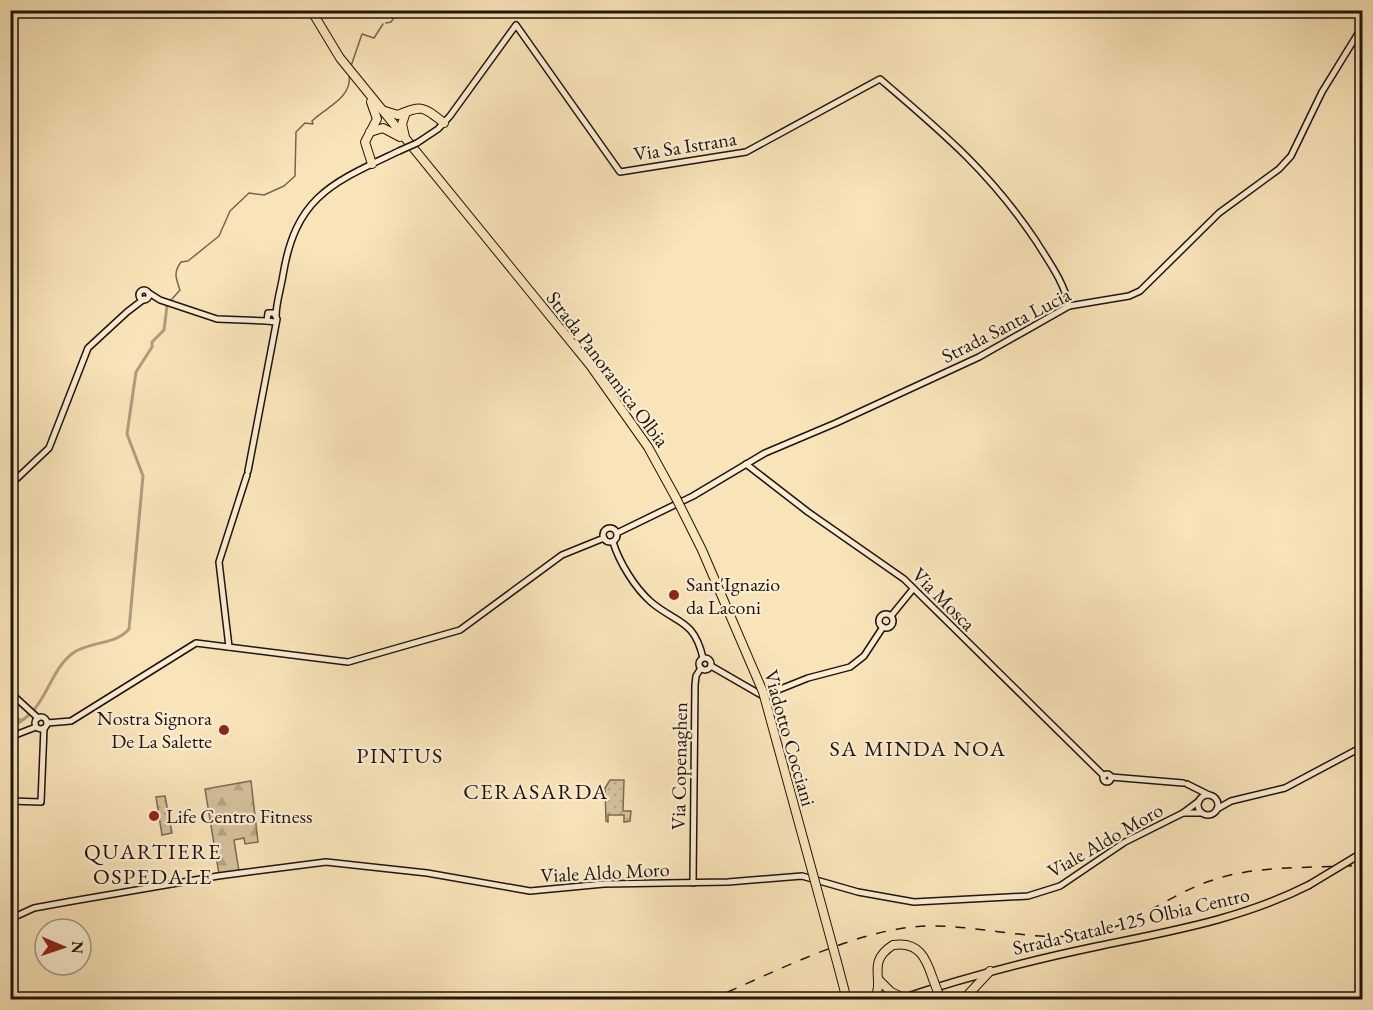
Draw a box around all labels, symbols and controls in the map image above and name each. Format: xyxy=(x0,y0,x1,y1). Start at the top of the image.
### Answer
street label: Via Sa Istrana xyxy=(632,125,738,167)
street label: Strada Santa Lucia xyxy=(937,281,1075,369)
street label: Strada Panoramica Olbia xyxy=(541,286,675,452)
street label: Via Mosca xyxy=(907,562,981,636)
place label: Sant'Ignazio da Laconi xyxy=(686,571,780,620)
marker: Sant'Ignazio da Laconi xyxy=(667,588,681,602)
street label: Viadotto Cocciani xyxy=(758,667,822,809)
street label: Via Copenaghen xyxy=(665,701,693,830)
place label: Nostra Signora De La Salette xyxy=(97,705,212,754)
marker: Nostra Signora De La Salette xyxy=(217,723,231,737)
district label: SA MINDA NOA xyxy=(830,734,1006,763)
district label: PINTUS xyxy=(356,741,444,770)
district label: CERASARDA xyxy=(463,777,609,806)
street label: Viale Aldo Moro xyxy=(1043,796,1168,884)
place label: Life Centro Fitness xyxy=(166,803,312,829)
marker: Life Centro Fitness xyxy=(147,809,161,823)
district label: QUARTIERE OSPEDALE xyxy=(84,837,222,891)
street label: Viale Aldo Moro xyxy=(540,856,670,888)
street label: Strada Statale 125 Olbia Centro xyxy=(1010,881,1252,961)
north arrow xyxy=(33,917,93,977)
text: N xyxy=(67,941,88,954)

